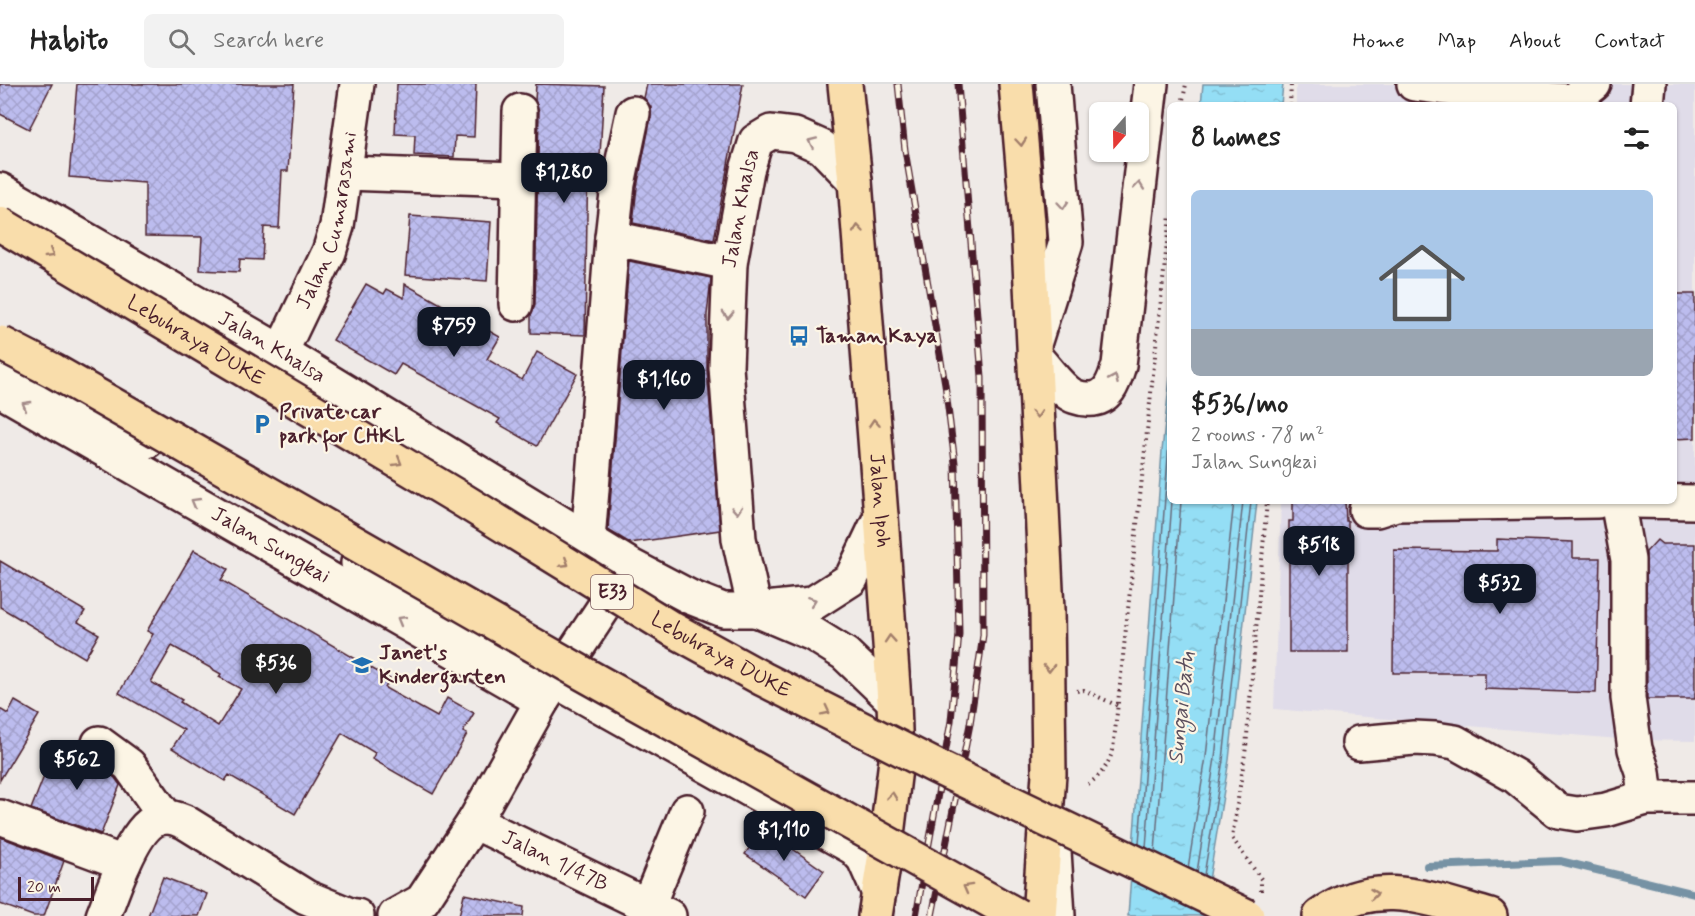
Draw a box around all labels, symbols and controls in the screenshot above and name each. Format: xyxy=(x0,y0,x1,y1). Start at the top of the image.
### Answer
search box xyxy=(144,14,564,68)
text: Habito xyxy=(30,23,108,60)
icon: search xyxy=(165,25,198,58)
text: Search here xyxy=(213,27,324,55)
text: Home xyxy=(1353,27,1405,55)
text: Map xyxy=(1438,27,1476,55)
text: About xyxy=(1509,27,1561,55)
text: Contact xyxy=(1594,27,1665,55)
north arrow xyxy=(1089,102,1149,162)
map controls xyxy=(1089,102,1149,162)
text: 8 homes xyxy=(1191,121,1281,155)
icon: filters xyxy=(1620,122,1653,155)
street label: Jalan Cumarasami xyxy=(290,130,364,314)
one-way arrow xyxy=(807,137,818,149)
one-way arrow xyxy=(1014,138,1027,147)
street label: Jalan Khalsa xyxy=(715,145,767,270)
pin: $1,280 xyxy=(515,153,613,204)
text: $1,280 xyxy=(535,159,593,186)
one-way arrow xyxy=(1132,181,1145,191)
one-way arrow xyxy=(1056,201,1069,210)
one-way arrow xyxy=(852,224,865,233)
icon: home xyxy=(1368,229,1476,337)
one-way arrow xyxy=(44,247,54,259)
street label: Lebuhraya DUKE xyxy=(122,289,270,393)
street label: Jalan Khalsa xyxy=(213,305,331,390)
pin: $759 xyxy=(418,307,490,358)
one-way arrow xyxy=(722,311,734,320)
text: $759 xyxy=(431,313,477,340)
place label: Taman Kaya xyxy=(816,322,937,350)
bus stop icon: Taman Kaya xyxy=(787,324,811,348)
pin: $1,160 xyxy=(615,360,713,411)
text: $1,160 xyxy=(637,366,691,393)
one-way arrow xyxy=(1106,374,1118,385)
text: $536/mo xyxy=(1191,388,1288,422)
place label: Private car park for CHKL xyxy=(279,398,405,452)
one-way arrow xyxy=(22,401,32,412)
one-way arrow xyxy=(1031,410,1044,419)
parking icon: Private car park for CHKL xyxy=(250,412,274,436)
one-way arrow xyxy=(868,419,881,428)
text: 2 rooms · 78 m² xyxy=(1191,422,1324,449)
text: Jalan Sungkai xyxy=(1191,449,1317,476)
street label: Jalan Ipoh xyxy=(862,452,897,549)
one-way arrow xyxy=(392,454,402,466)
one-way arrow xyxy=(191,498,201,509)
street label: Jalan Sungkai xyxy=(206,500,335,590)
one-way arrow xyxy=(730,505,743,514)
pin: $518 xyxy=(1283,526,1355,577)
text: $518 xyxy=(1297,532,1341,559)
one-way arrow xyxy=(559,555,569,567)
pin: $532 xyxy=(1464,564,1536,615)
text: $532 xyxy=(1478,570,1522,597)
road number: E33 xyxy=(591,575,633,609)
one-way arrow xyxy=(806,596,817,608)
street label: Lebuhraya DUKE xyxy=(645,605,796,705)
one-way arrow xyxy=(396,616,407,627)
one-way arrow xyxy=(883,634,896,643)
place label: Janet's Kindergarten xyxy=(379,639,506,693)
pin: $536 xyxy=(240,644,312,695)
text: $536 xyxy=(255,650,297,677)
water label: Sungai Batu xyxy=(1162,650,1204,766)
school or university icon: Janet's Kindergarten xyxy=(350,653,374,677)
one-way arrow xyxy=(1042,664,1055,673)
one-way arrow xyxy=(819,703,830,715)
pin: $562 xyxy=(41,740,113,791)
text: $562 xyxy=(54,746,100,773)
one-way arrow xyxy=(885,791,898,800)
pin: $1,110 xyxy=(735,811,833,862)
text: $1,110 xyxy=(758,817,810,844)
street label: Jalan 1/47B xyxy=(497,823,613,899)
scale bar xyxy=(18,874,94,902)
text: 20 m xyxy=(27,877,61,898)
one-way arrow xyxy=(962,883,973,895)
one-way arrow xyxy=(1369,888,1378,901)

